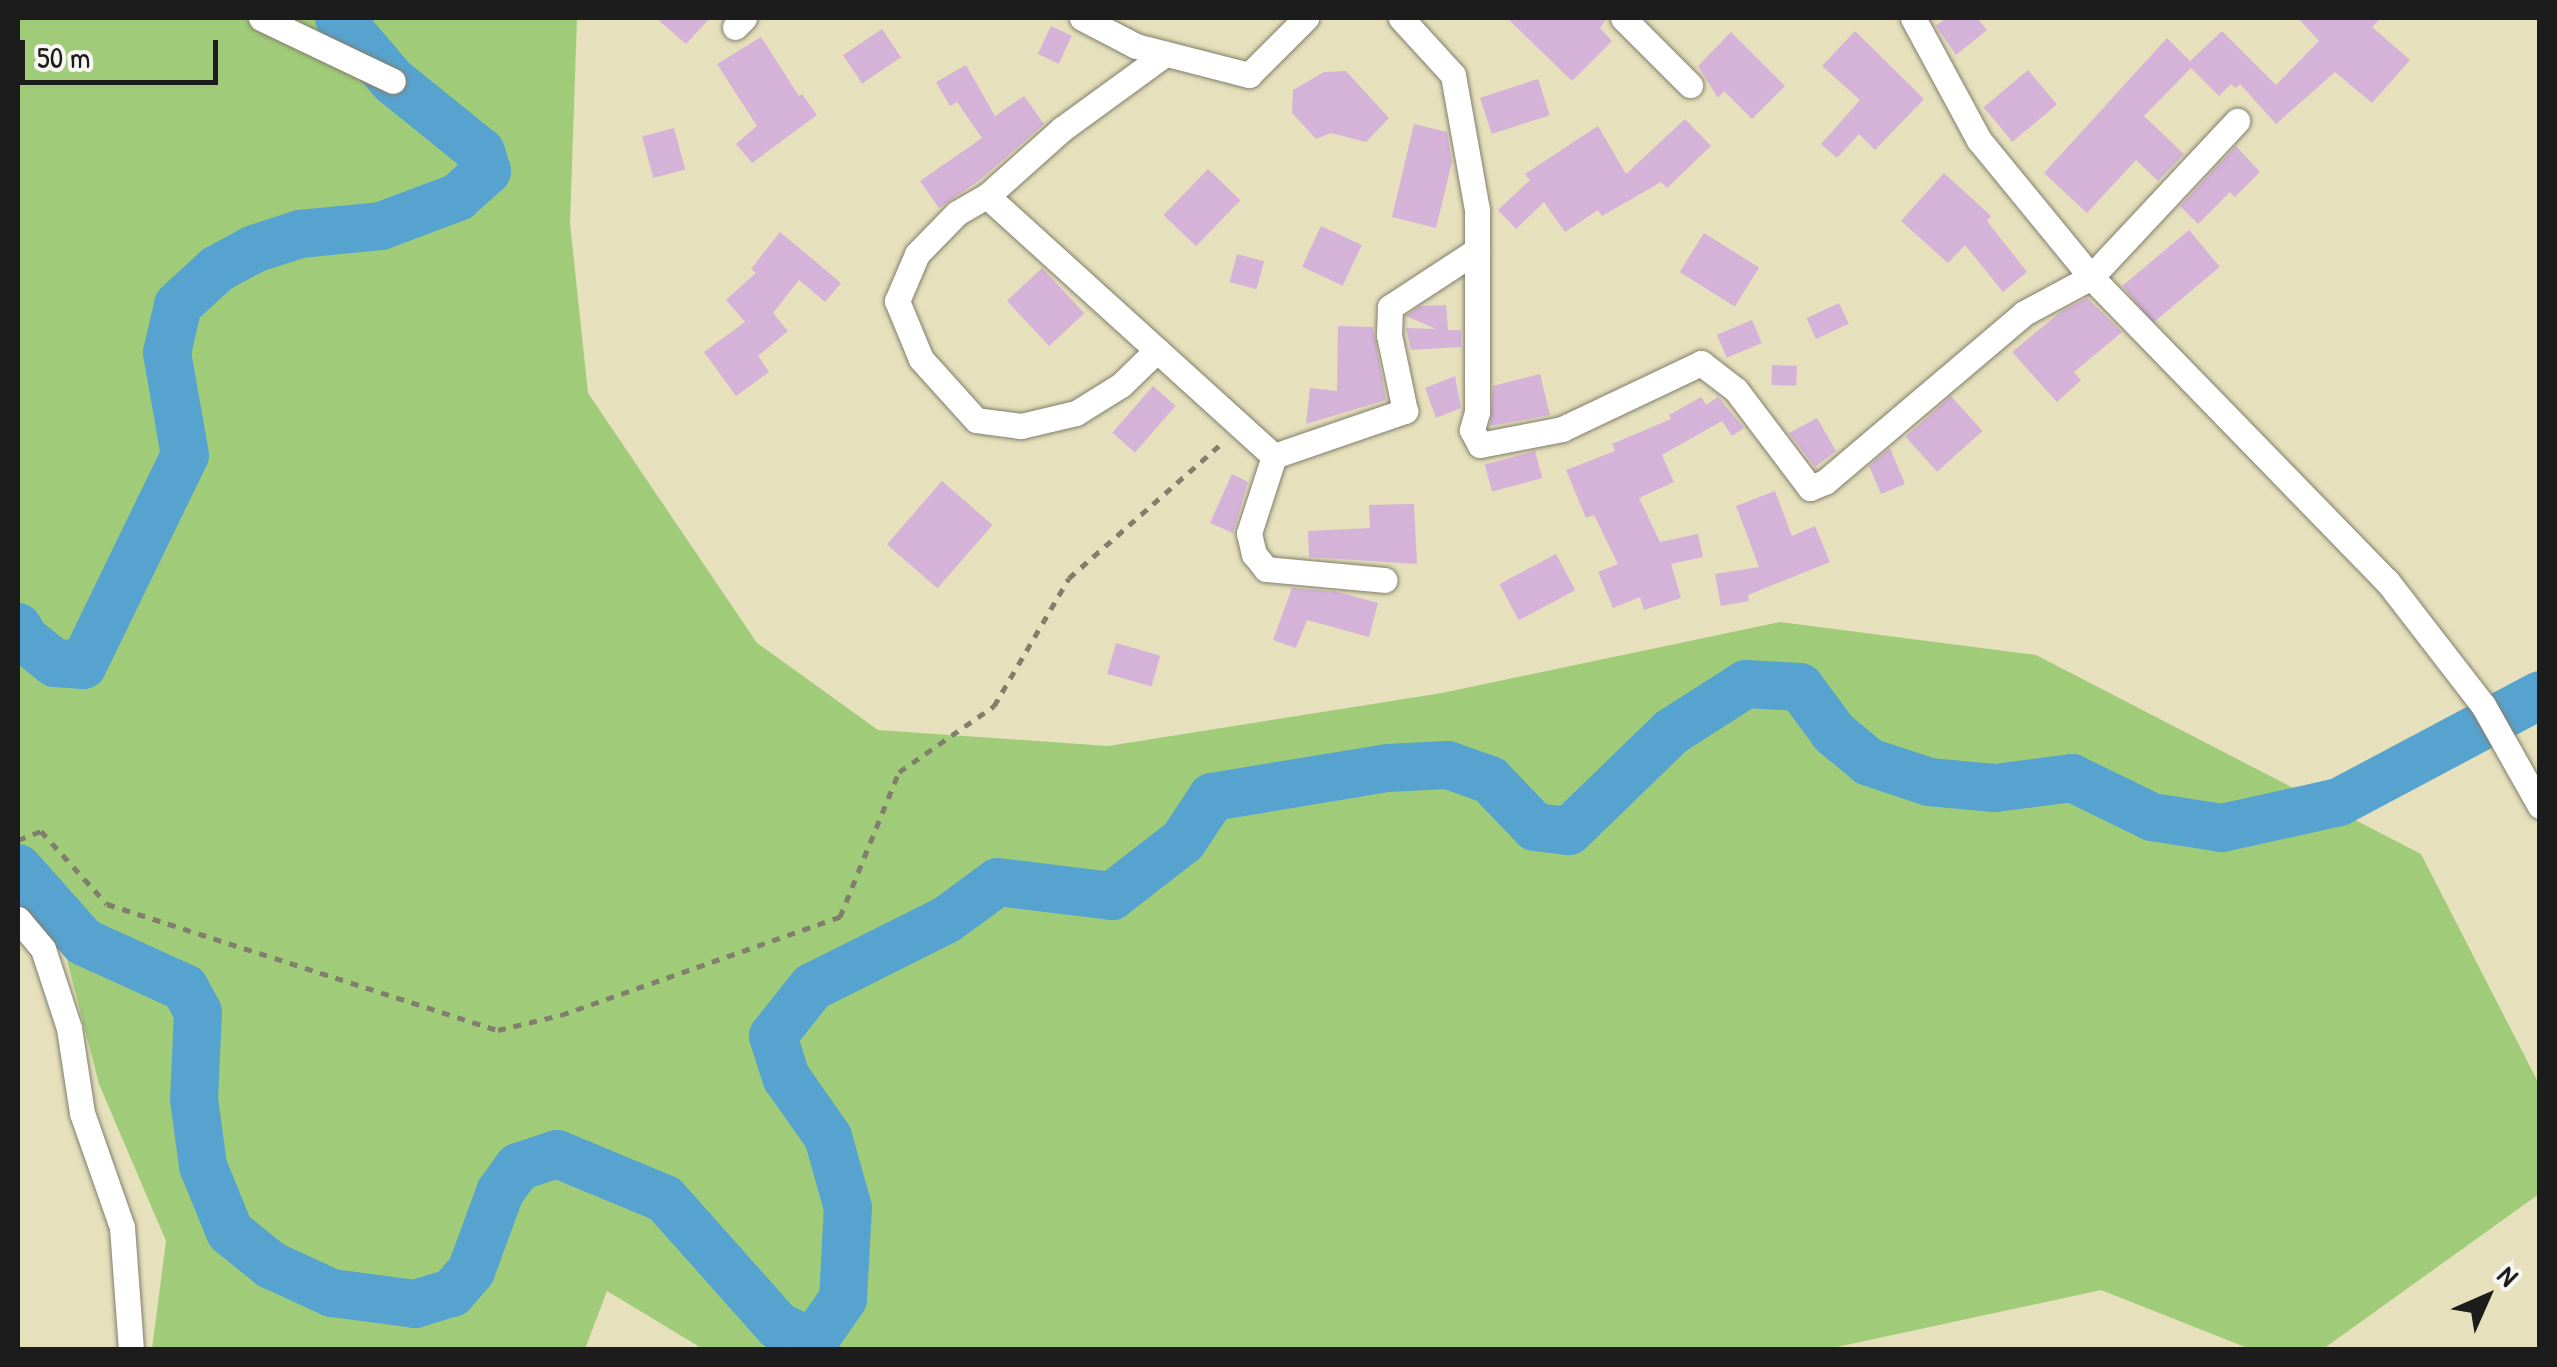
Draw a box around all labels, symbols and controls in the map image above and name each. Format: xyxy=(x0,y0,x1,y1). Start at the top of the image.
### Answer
scale bar xyxy=(25,20,222,82)
text: 50 m xyxy=(37,37,90,77)
north arrow xyxy=(2437,1247,2537,1347)
text: N xyxy=(2490,1257,2527,1294)

